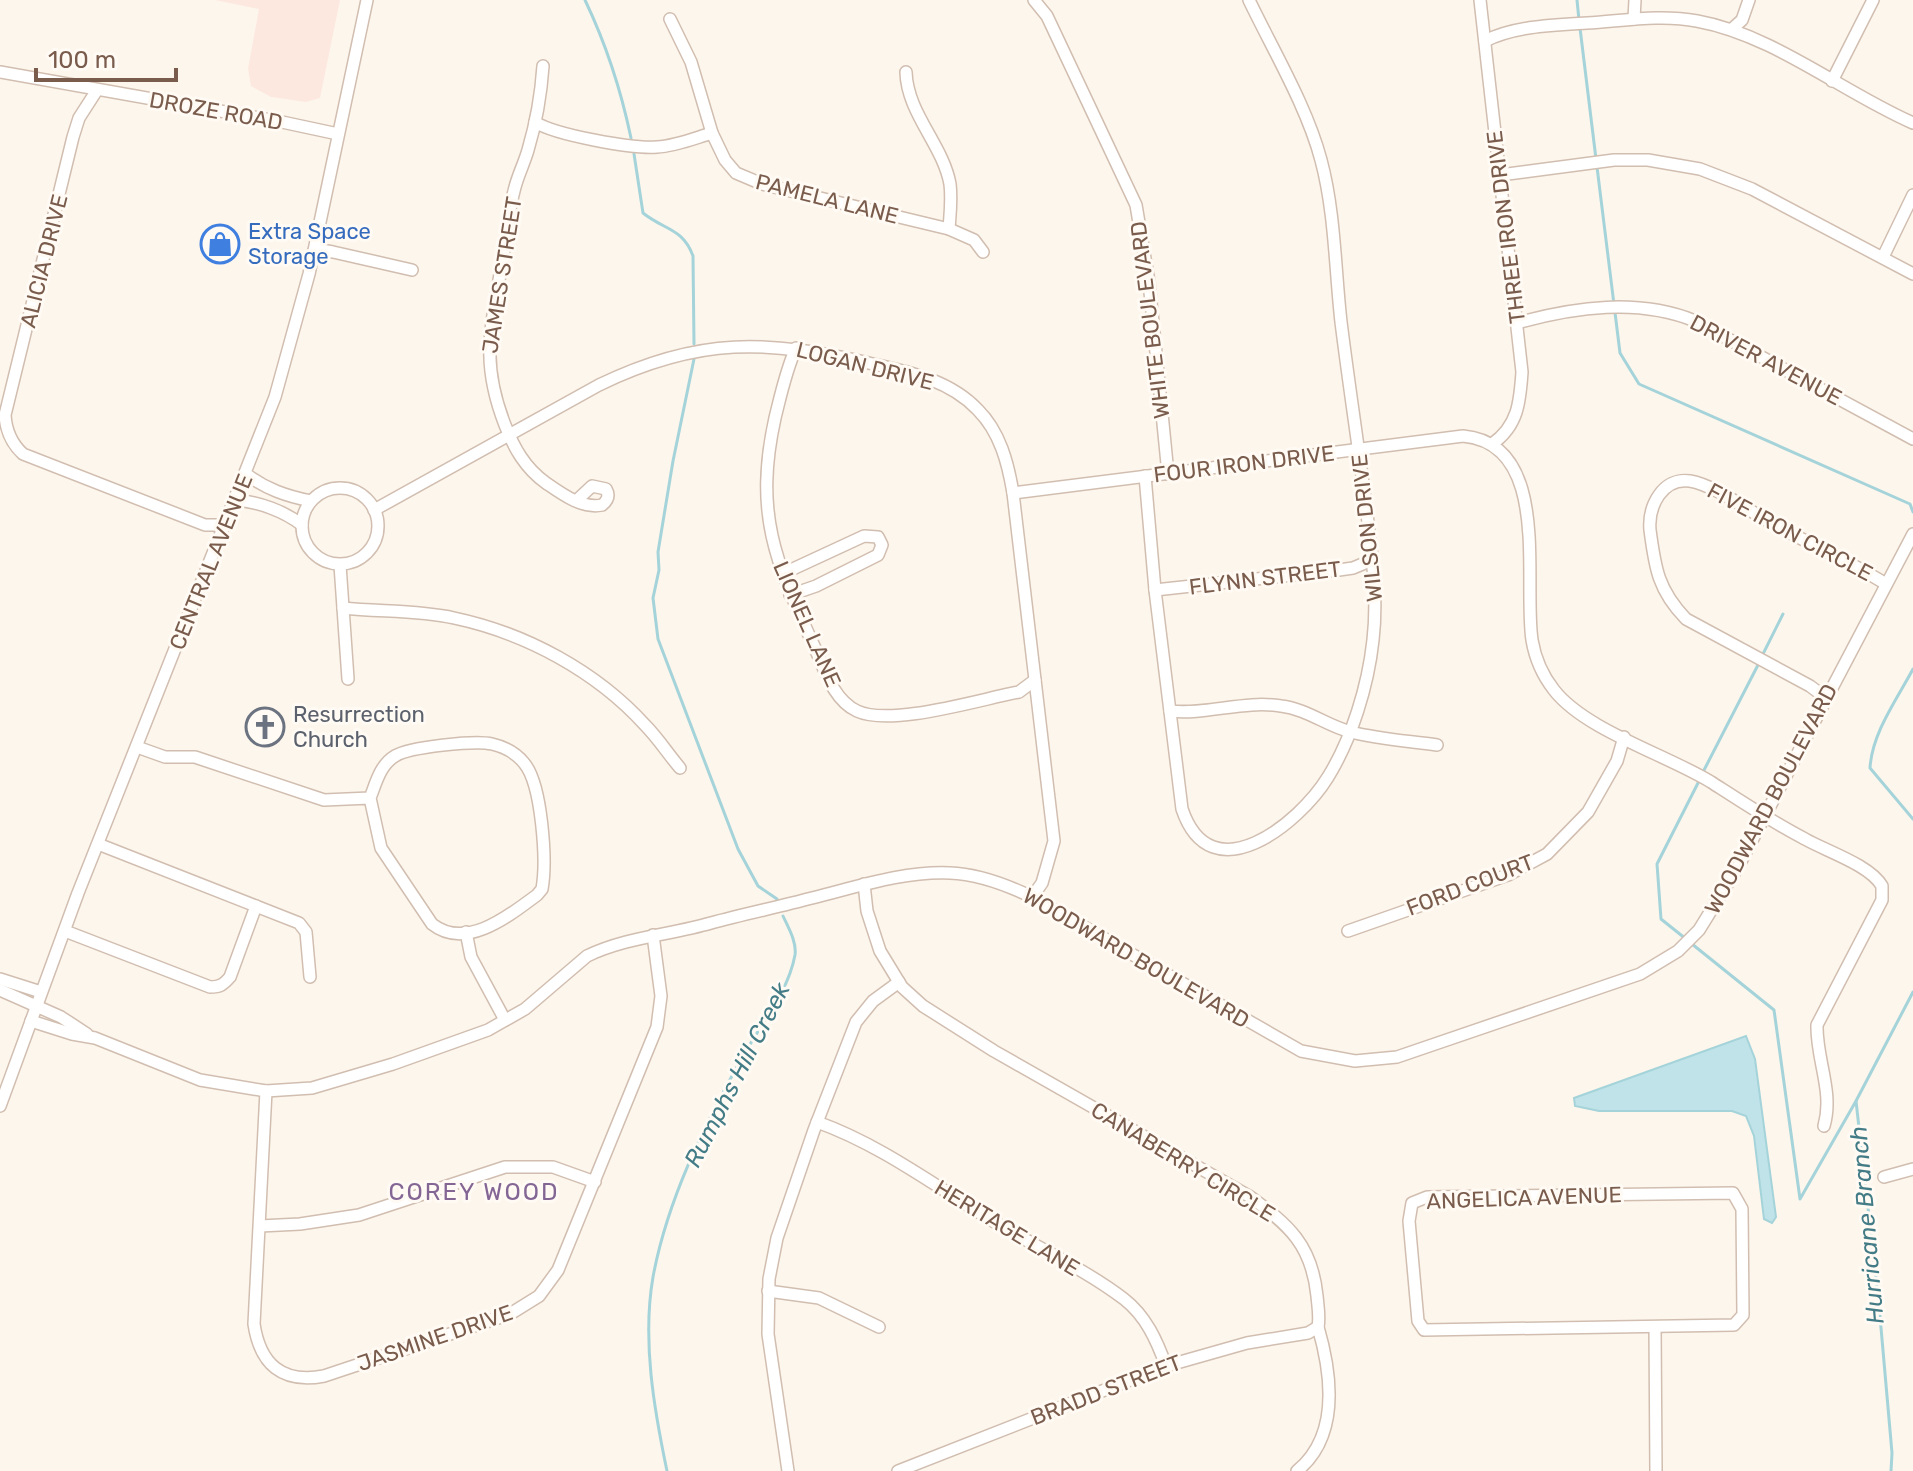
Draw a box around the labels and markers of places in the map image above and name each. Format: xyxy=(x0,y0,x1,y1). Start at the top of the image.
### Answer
place label: Extra Space Storage xyxy=(248,218,371,270)
shop icon: Extra Space Storage xyxy=(199,223,241,265)
place label: Resurrection Church xyxy=(293,701,425,753)
church icon: Resurrection Church xyxy=(244,706,286,748)

